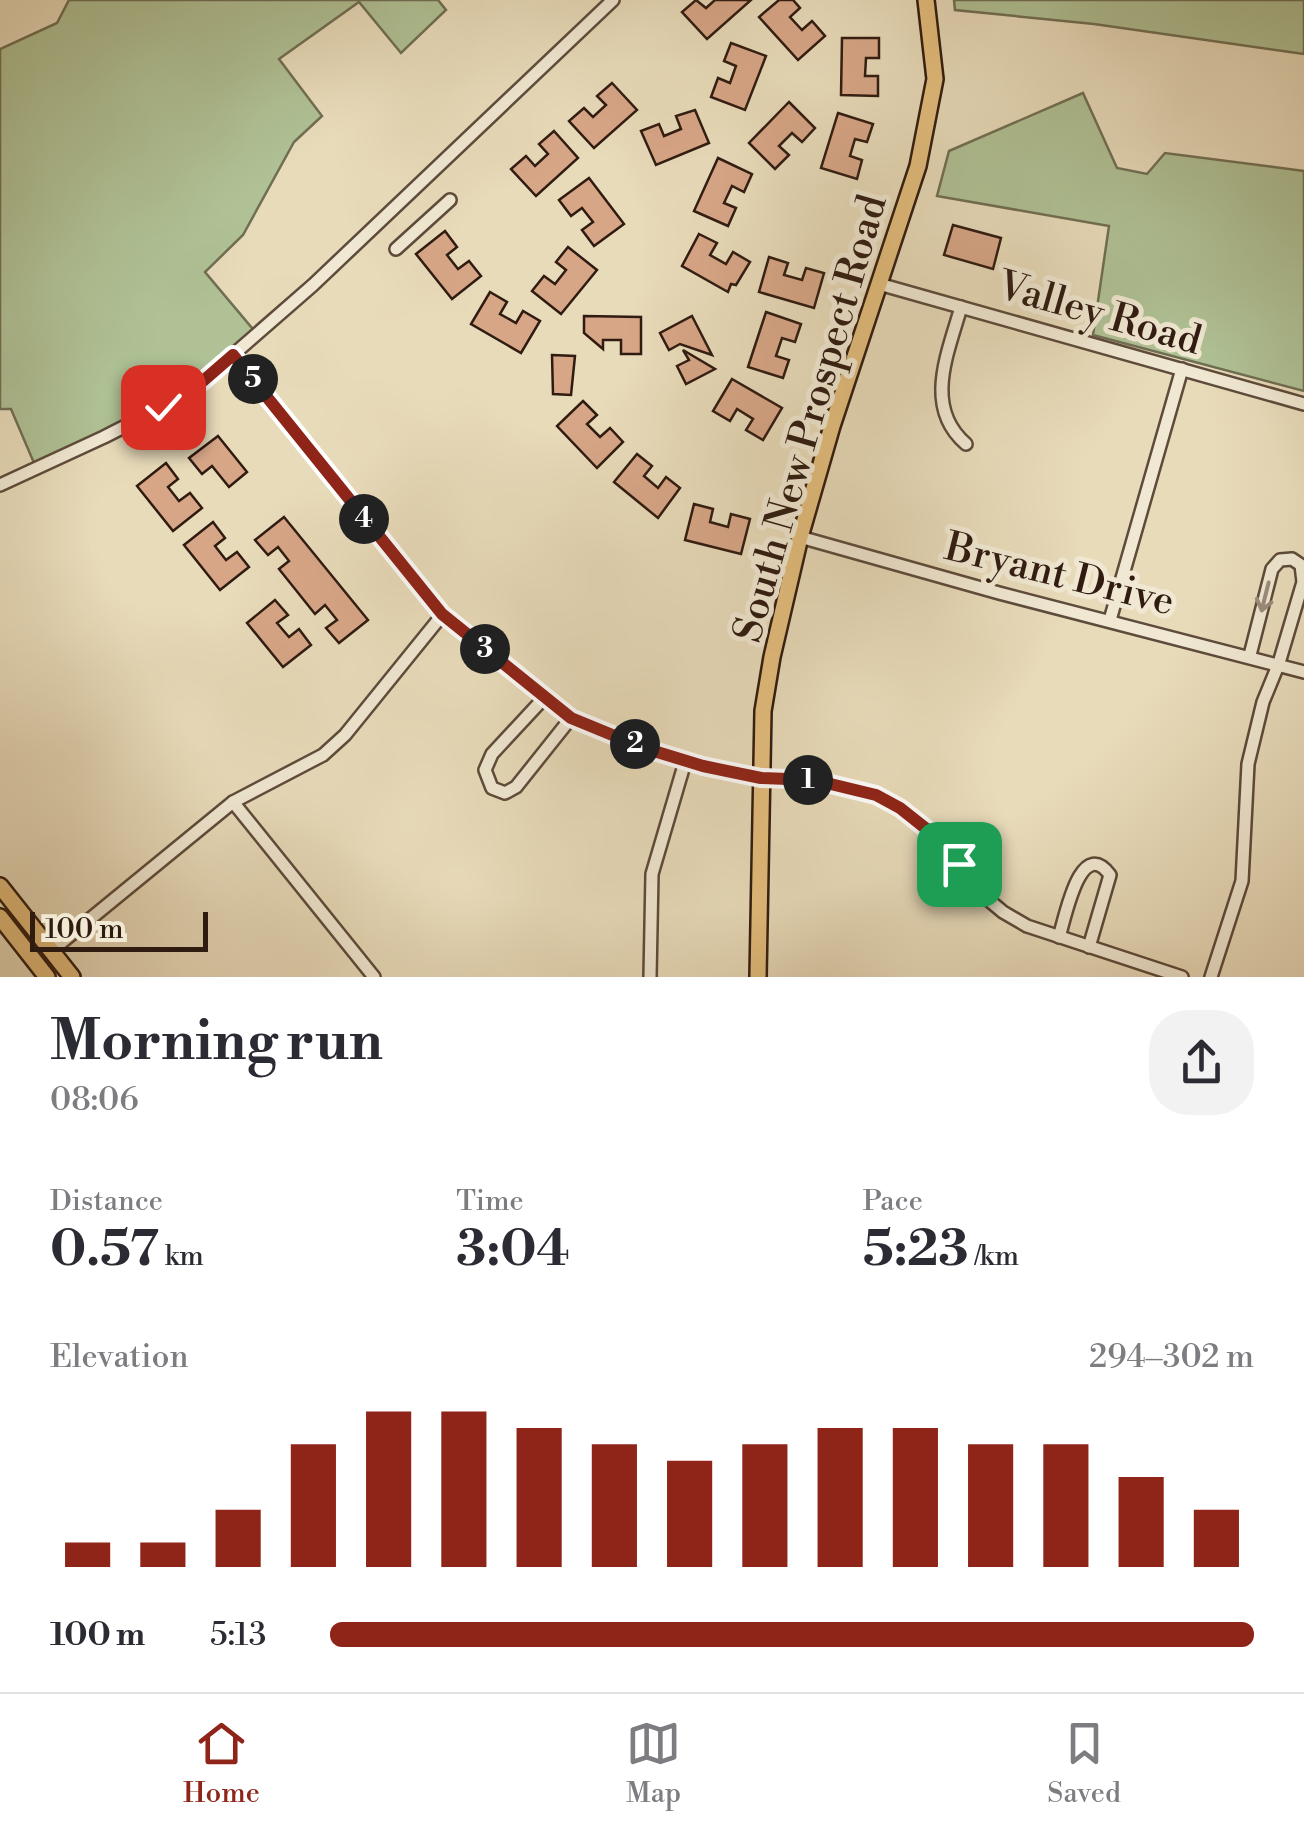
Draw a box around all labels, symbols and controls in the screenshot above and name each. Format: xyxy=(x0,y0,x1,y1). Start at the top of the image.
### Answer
street label: South New Prospect Road xyxy=(723,189,899,648)
street label: Valley Road xyxy=(991,261,1207,368)
pin: 5 xyxy=(228,354,278,404)
text: 5 xyxy=(244,361,262,396)
pin xyxy=(121,365,206,450)
icon: check xyxy=(136,380,191,435)
pin: 4 xyxy=(339,494,389,544)
text: 4 xyxy=(355,501,373,536)
street label: Bryant Drive xyxy=(939,522,1179,629)
one-way arrow xyxy=(1254,581,1273,612)
pin: 3 xyxy=(460,624,510,674)
text: 3 xyxy=(477,631,493,666)
pin: 2 xyxy=(610,719,660,769)
text: 2 xyxy=(626,726,644,761)
pin: 1 xyxy=(783,755,833,805)
text: 1 xyxy=(801,762,815,797)
pin xyxy=(917,822,1002,907)
icon: arrive xyxy=(932,837,987,892)
scale bar xyxy=(30,907,208,951)
text: 100 m xyxy=(45,912,124,947)
text: Morning run xyxy=(50,1008,383,1077)
button: share xyxy=(1149,1010,1254,1115)
text: 08:06 xyxy=(50,1080,139,1120)
text: Distance xyxy=(50,1184,163,1219)
text: Time xyxy=(456,1184,524,1219)
text: Pace xyxy=(863,1184,923,1219)
text: 0.57 xyxy=(50,1219,159,1281)
text: 3:04 xyxy=(456,1219,570,1281)
text: 5:23 xyxy=(863,1219,969,1281)
text: km xyxy=(159,1239,204,1274)
text: /km xyxy=(969,1239,1019,1274)
text: Elevation xyxy=(50,1337,189,1377)
text: 294–302 m xyxy=(1089,1337,1254,1377)
text: 100 m xyxy=(50,1615,145,1655)
text: 5:13 xyxy=(210,1615,266,1655)
tab: Home xyxy=(183,1716,260,1811)
tab: Map xyxy=(626,1716,681,1811)
tab: Saved xyxy=(1047,1716,1121,1811)

